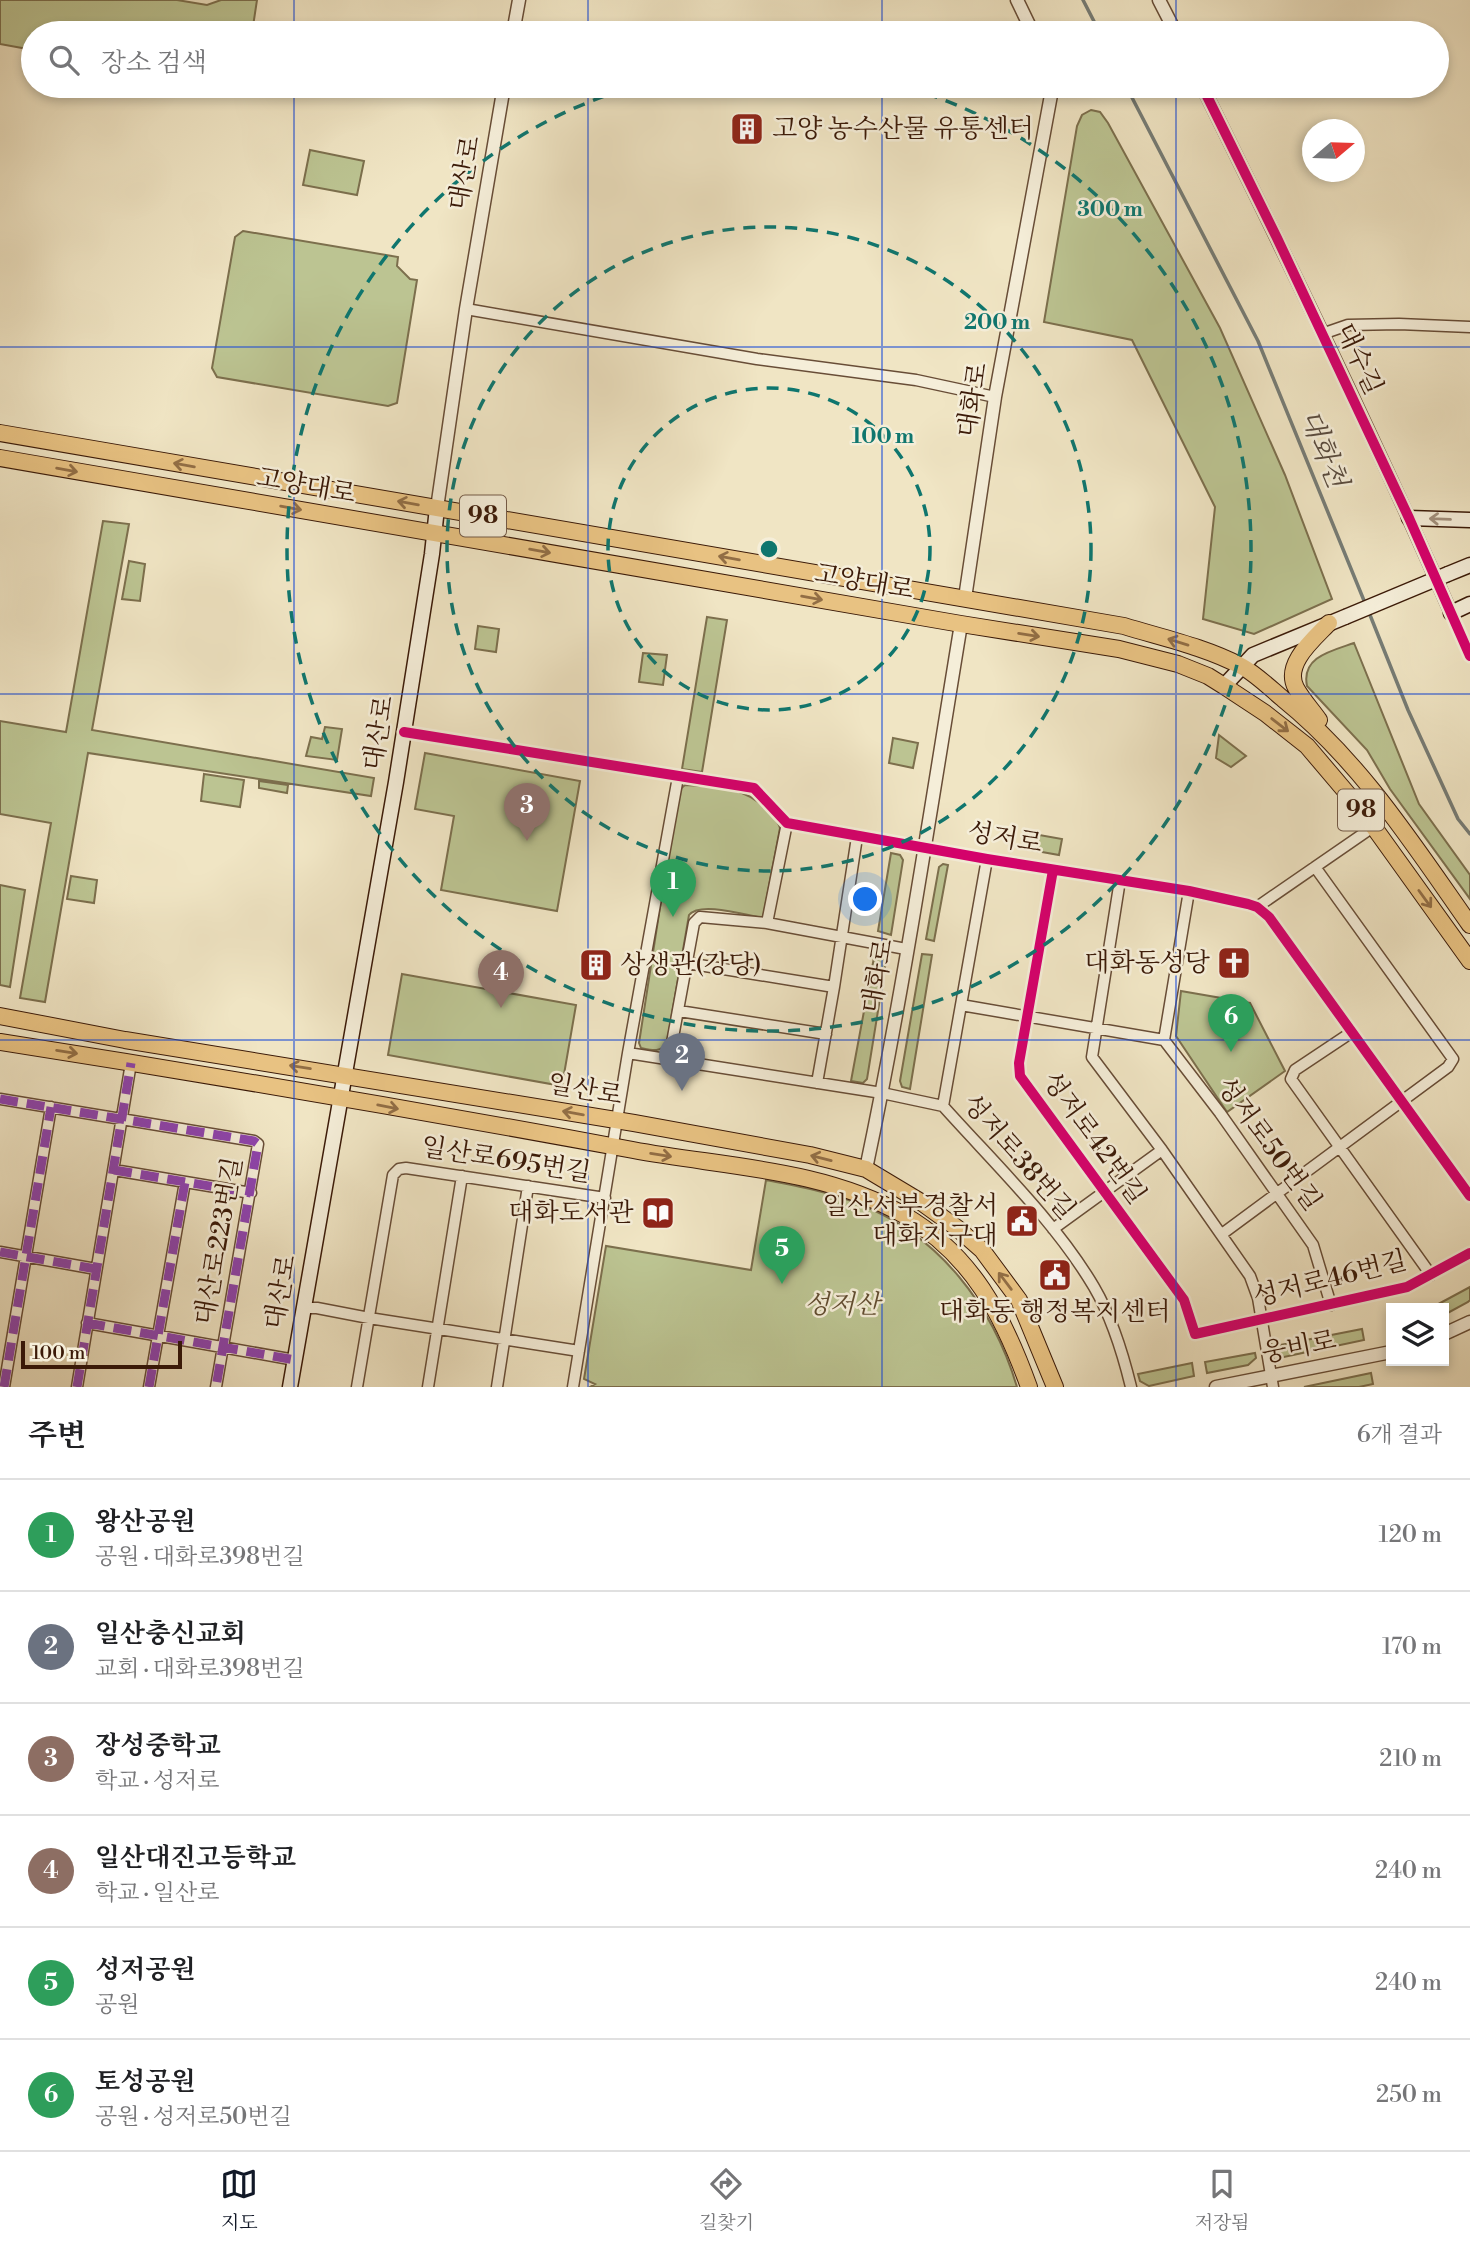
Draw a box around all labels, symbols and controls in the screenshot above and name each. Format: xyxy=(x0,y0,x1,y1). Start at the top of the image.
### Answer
search box xyxy=(21,21,1449,98)
icon: search xyxy=(45,41,83,79)
text: 장소 검색 xyxy=(101,47,207,79)
building icon: 고양 농수산물 유통센터 xyxy=(728,110,766,148)
place label: 고양 농수산물 유통센터 xyxy=(772,113,1034,145)
north arrow xyxy=(1302,119,1365,182)
street label: 대산로 xyxy=(443,133,487,213)
text: 300 m xyxy=(1077,197,1143,223)
text: 200 m xyxy=(964,310,1030,336)
street label: 대수길 xyxy=(1329,318,1389,400)
street label: 대화로 xyxy=(951,360,995,440)
water label: 대화천 xyxy=(1292,405,1355,495)
text: 100 m xyxy=(852,424,914,450)
one-way arrow xyxy=(173,458,196,471)
street label: 고양대로 xyxy=(254,462,358,510)
one-way arrow xyxy=(55,464,78,477)
road number: 98 xyxy=(460,495,506,536)
one-way arrow xyxy=(397,496,420,509)
one-way arrow xyxy=(280,502,302,516)
one-way arrow xyxy=(1428,513,1451,526)
centre of rings xyxy=(757,537,781,561)
one-way arrow xyxy=(528,545,551,558)
one-way arrow xyxy=(718,551,741,564)
street label: 고양대로 xyxy=(812,558,916,606)
one-way arrow xyxy=(800,592,823,605)
one-way arrow xyxy=(1017,628,1040,641)
one-way arrow xyxy=(1168,635,1190,648)
street label: 대산로 xyxy=(357,693,401,773)
one-way arrow xyxy=(1270,718,1289,733)
pin: 3 xyxy=(504,783,550,841)
road number: 98 xyxy=(1338,790,1384,830)
street label: 성저로 xyxy=(965,816,1045,860)
pin: 1 xyxy=(650,859,696,917)
your location xyxy=(848,882,882,916)
one-way arrow xyxy=(1418,889,1432,908)
street label: 대화로 xyxy=(856,936,900,1016)
church icon: 대화동성당 xyxy=(1215,944,1253,982)
building icon: 상생관(강당) xyxy=(577,946,615,984)
place label: 대화동성당 xyxy=(1084,947,1210,979)
place label: 상생관(강당) xyxy=(620,949,762,981)
pin: 4 xyxy=(478,950,524,1008)
pin: 6 xyxy=(1208,994,1254,1052)
pin: 2 xyxy=(659,1033,705,1091)
one-way arrow xyxy=(56,1046,78,1059)
one-way arrow xyxy=(289,1060,312,1073)
street label: 성저로42번길 xyxy=(1035,1066,1153,1210)
street label: 일산로 xyxy=(545,1068,625,1112)
street label: 성저로50번길 xyxy=(1210,1071,1328,1217)
street label: 성저로38번길 xyxy=(956,1088,1082,1226)
one-way arrow xyxy=(376,1100,399,1114)
one-way arrow xyxy=(562,1106,585,1119)
street label: 일산로695번길 xyxy=(419,1131,593,1189)
one-way arrow xyxy=(649,1149,671,1162)
one-way arrow xyxy=(810,1151,833,1164)
street label: 대산로223번길 xyxy=(189,1155,249,1327)
place label: 일산서부경찰서 대화지구대 xyxy=(822,1190,998,1252)
library icon: 대화도서관 xyxy=(639,1194,677,1232)
place label: 대화도서관 xyxy=(508,1197,634,1229)
public building icon: 일산서부경찰서 대화지구대 xyxy=(1003,1202,1041,1240)
pin: 5 xyxy=(759,1226,805,1284)
street label: 성저로46번길 xyxy=(1250,1245,1410,1313)
street label: 대산로 xyxy=(259,1252,303,1332)
public building icon: 대화동 행정복지센터 xyxy=(1036,1256,1074,1294)
one-way arrow xyxy=(998,1273,1013,1291)
park label: 성저산 xyxy=(804,1289,884,1321)
place label: 대화동 행정복지센터 xyxy=(939,1296,1171,1328)
map controls xyxy=(1386,1303,1449,1366)
button: layers xyxy=(1386,1303,1449,1366)
street label: 웅비로 xyxy=(1259,1324,1339,1370)
scale bar xyxy=(21,1338,182,1370)
text: 100 m xyxy=(32,1341,85,1365)
text: 주변 xyxy=(28,1417,86,1455)
text: 6개 결과 xyxy=(1357,1421,1442,1449)
text: 왕산공원 xyxy=(95,1506,195,1538)
text: 1 xyxy=(45,1521,57,1549)
text: 120 m xyxy=(1378,1521,1442,1549)
text: 공원 · 대화로398번길 xyxy=(95,1543,305,1571)
text: 일산충신교회 xyxy=(95,1618,246,1650)
text: 2 xyxy=(44,1633,58,1661)
text: 170 m xyxy=(1382,1633,1442,1661)
text: 교회 · 대화로398번길 xyxy=(95,1655,305,1683)
text: 장성중학교 xyxy=(95,1730,221,1762)
text: 3 xyxy=(44,1745,58,1773)
text: 210 m xyxy=(1379,1745,1442,1773)
text: 학교 · 성저로 xyxy=(95,1767,219,1795)
text: 일산대진고등학교 xyxy=(95,1842,296,1874)
text: 4 xyxy=(43,1857,59,1885)
text: 240 m xyxy=(1375,1857,1442,1885)
text: 학교 · 일산로 xyxy=(95,1879,219,1907)
text: 성저공원 xyxy=(95,1954,195,1986)
text: 5 xyxy=(44,1969,58,1997)
text: 240 m xyxy=(1375,1969,1442,1997)
text: 공원 xyxy=(95,1991,139,2019)
text: 토성공원 xyxy=(95,2066,195,2098)
text: 6 xyxy=(44,2081,58,2109)
text: 250 m xyxy=(1376,2081,1442,2109)
text: 공원 · 성저로50번길 xyxy=(95,2103,292,2131)
tab: 지도 xyxy=(220,2165,258,2235)
tab: 길찾기 xyxy=(699,2165,754,2235)
tab: 저장됨 xyxy=(1195,2165,1250,2235)

